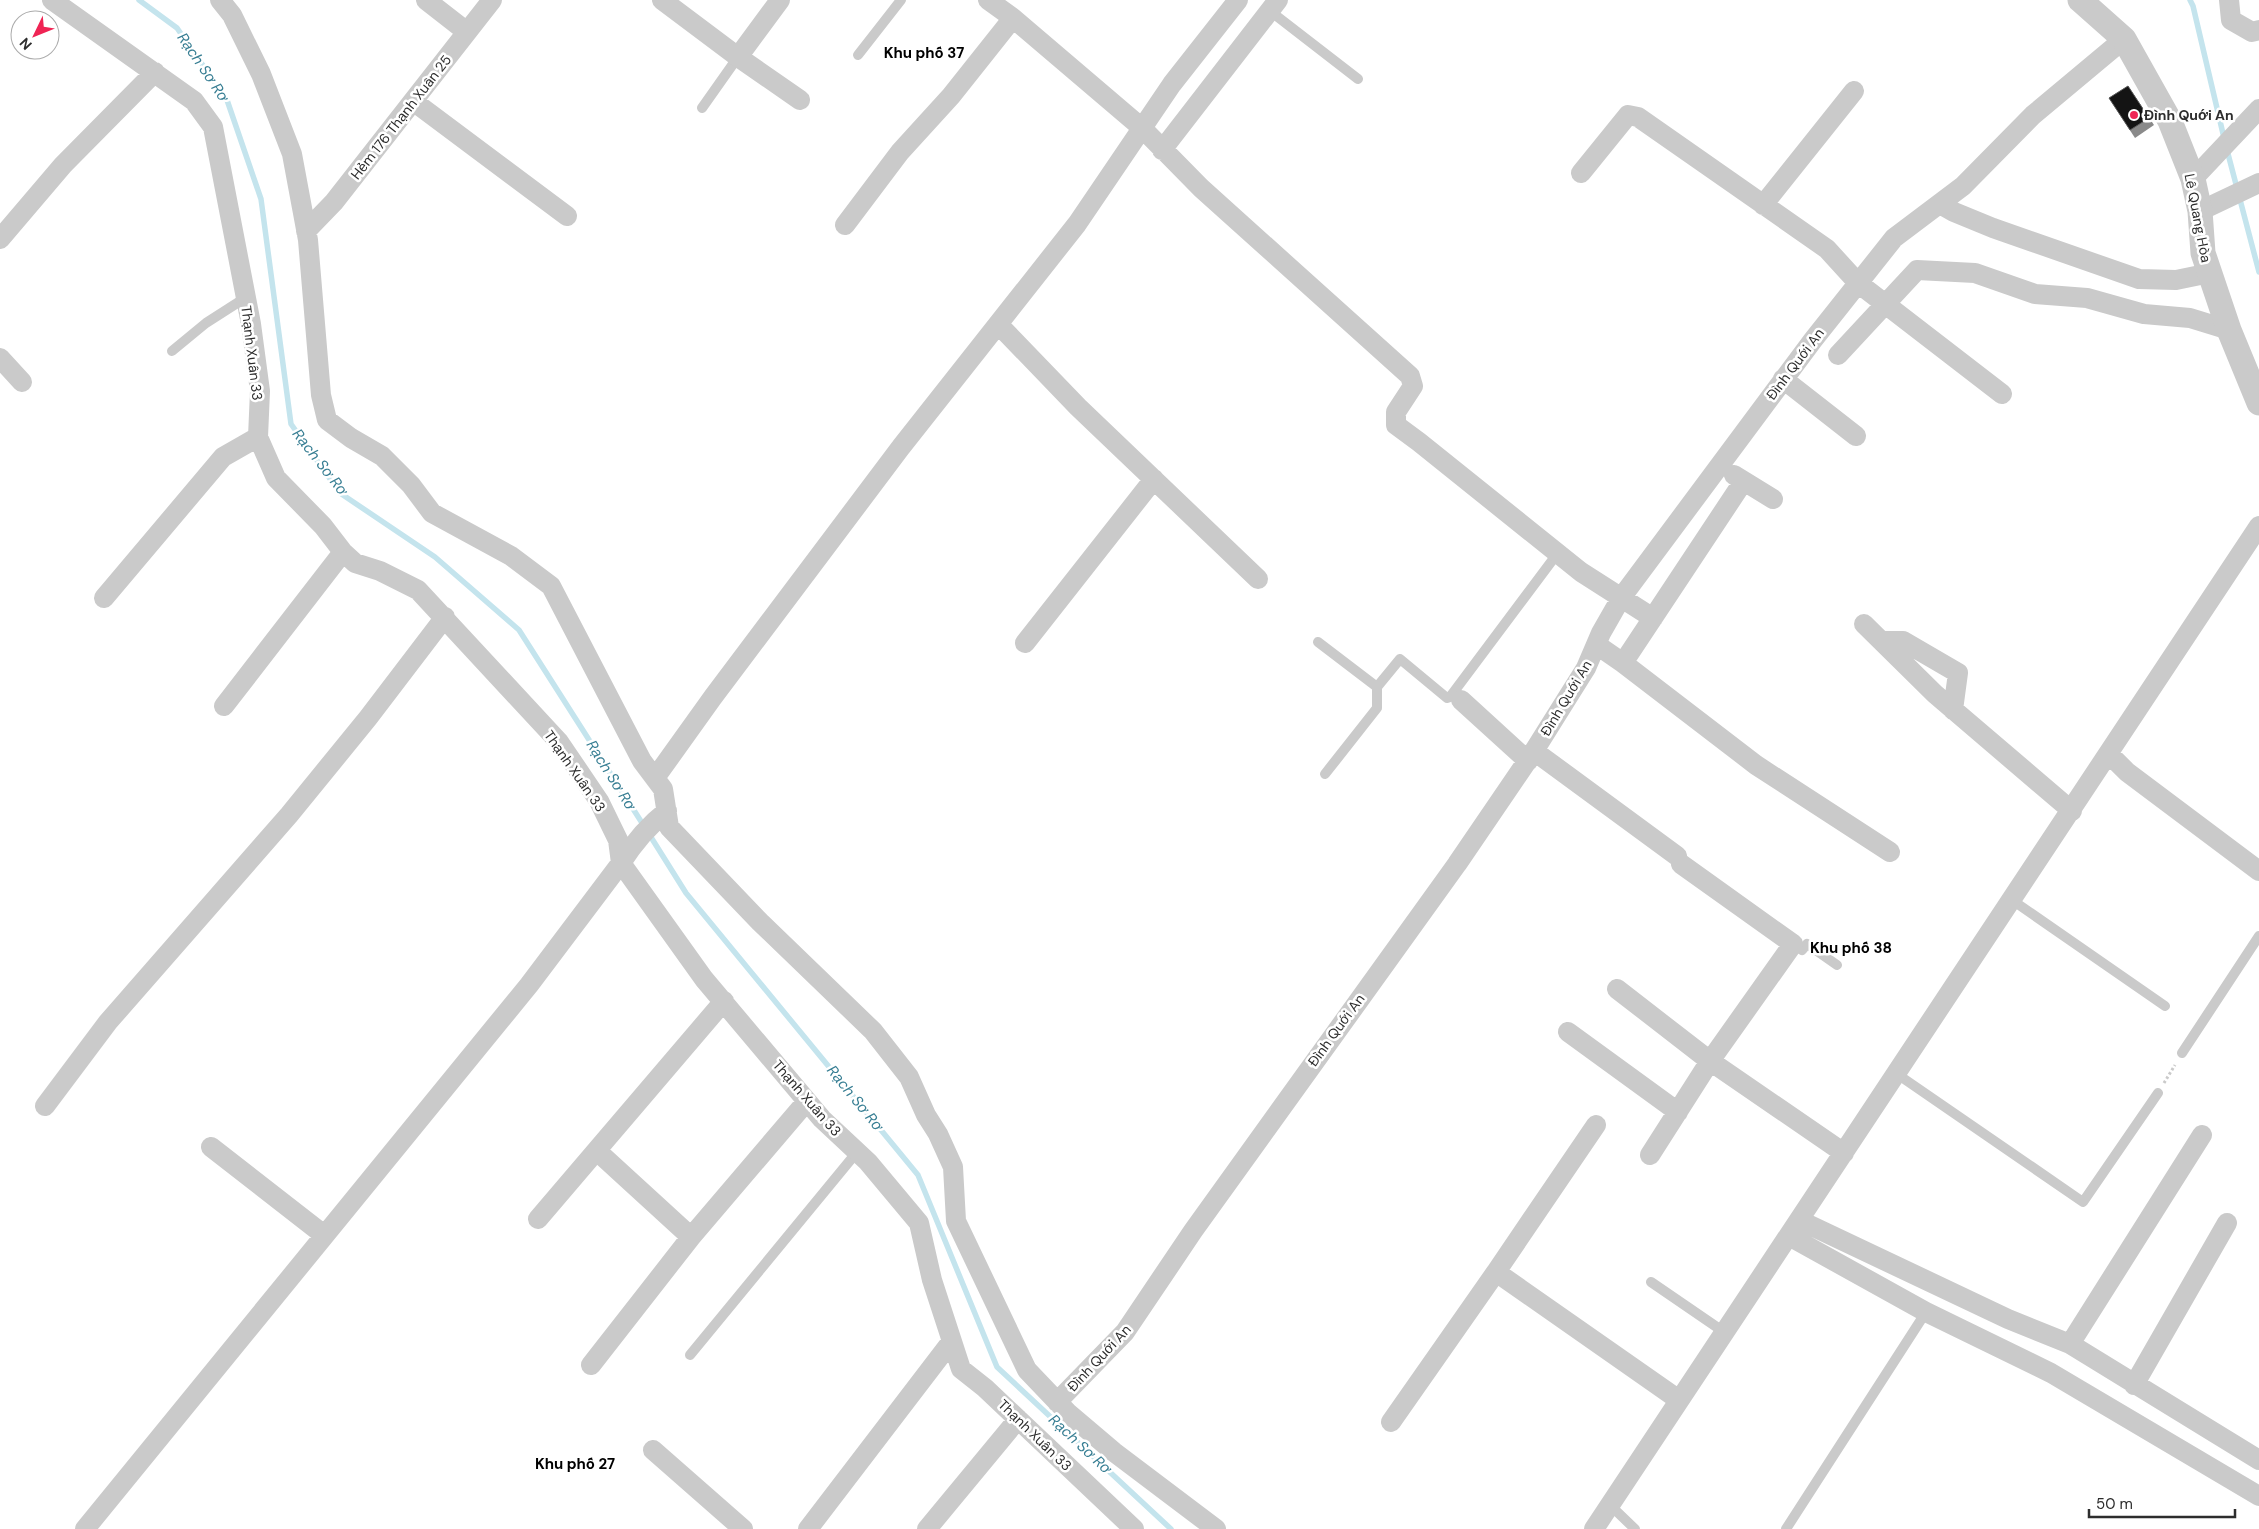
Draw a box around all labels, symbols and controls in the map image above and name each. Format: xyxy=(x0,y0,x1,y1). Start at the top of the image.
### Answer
north arrow xyxy=(10,10,60,60)
water label: Rạch Sơ Rơ xyxy=(173,29,234,107)
text: N xyxy=(15,34,36,54)
district label: Khu phố 37 xyxy=(884,43,964,63)
street label: Hẻm 176 Thạnh Xuân 25 xyxy=(347,51,455,183)
place label: Đình Quới An xyxy=(2144,106,2234,124)
marker: Đình Quới An xyxy=(2128,109,2140,121)
street label: Lê Quang Hòa xyxy=(2181,172,2215,264)
street label: Thạnh Xuân 33 xyxy=(237,304,267,402)
street label: Đình Quới An xyxy=(1762,325,1828,403)
water label: Rạch Sơ Rơ xyxy=(288,425,353,501)
street label: Đình Quới An xyxy=(1536,657,1596,739)
street label: Thạnh Xuân 33 xyxy=(540,727,610,815)
water label: Rạch Sơ Rơ xyxy=(582,736,641,815)
district label: Khu phố 38 xyxy=(1810,938,1892,958)
street label: Đình Quới An xyxy=(1304,990,1368,1070)
street label: Thạnh Xuân 33 xyxy=(769,1056,845,1140)
water label: Rạch Sơ Rơ xyxy=(822,1061,889,1136)
street label: Đình Quới An xyxy=(1063,1321,1135,1395)
street label: Thạnh Xuân 33 xyxy=(994,1395,1076,1475)
water label: Rạch Sơ Rơ xyxy=(1044,1410,1117,1479)
district label: Khu phố 27 xyxy=(535,1454,615,1474)
scale bar xyxy=(2089,1486,2235,1518)
text: 50 m xyxy=(2096,1494,2133,1514)

